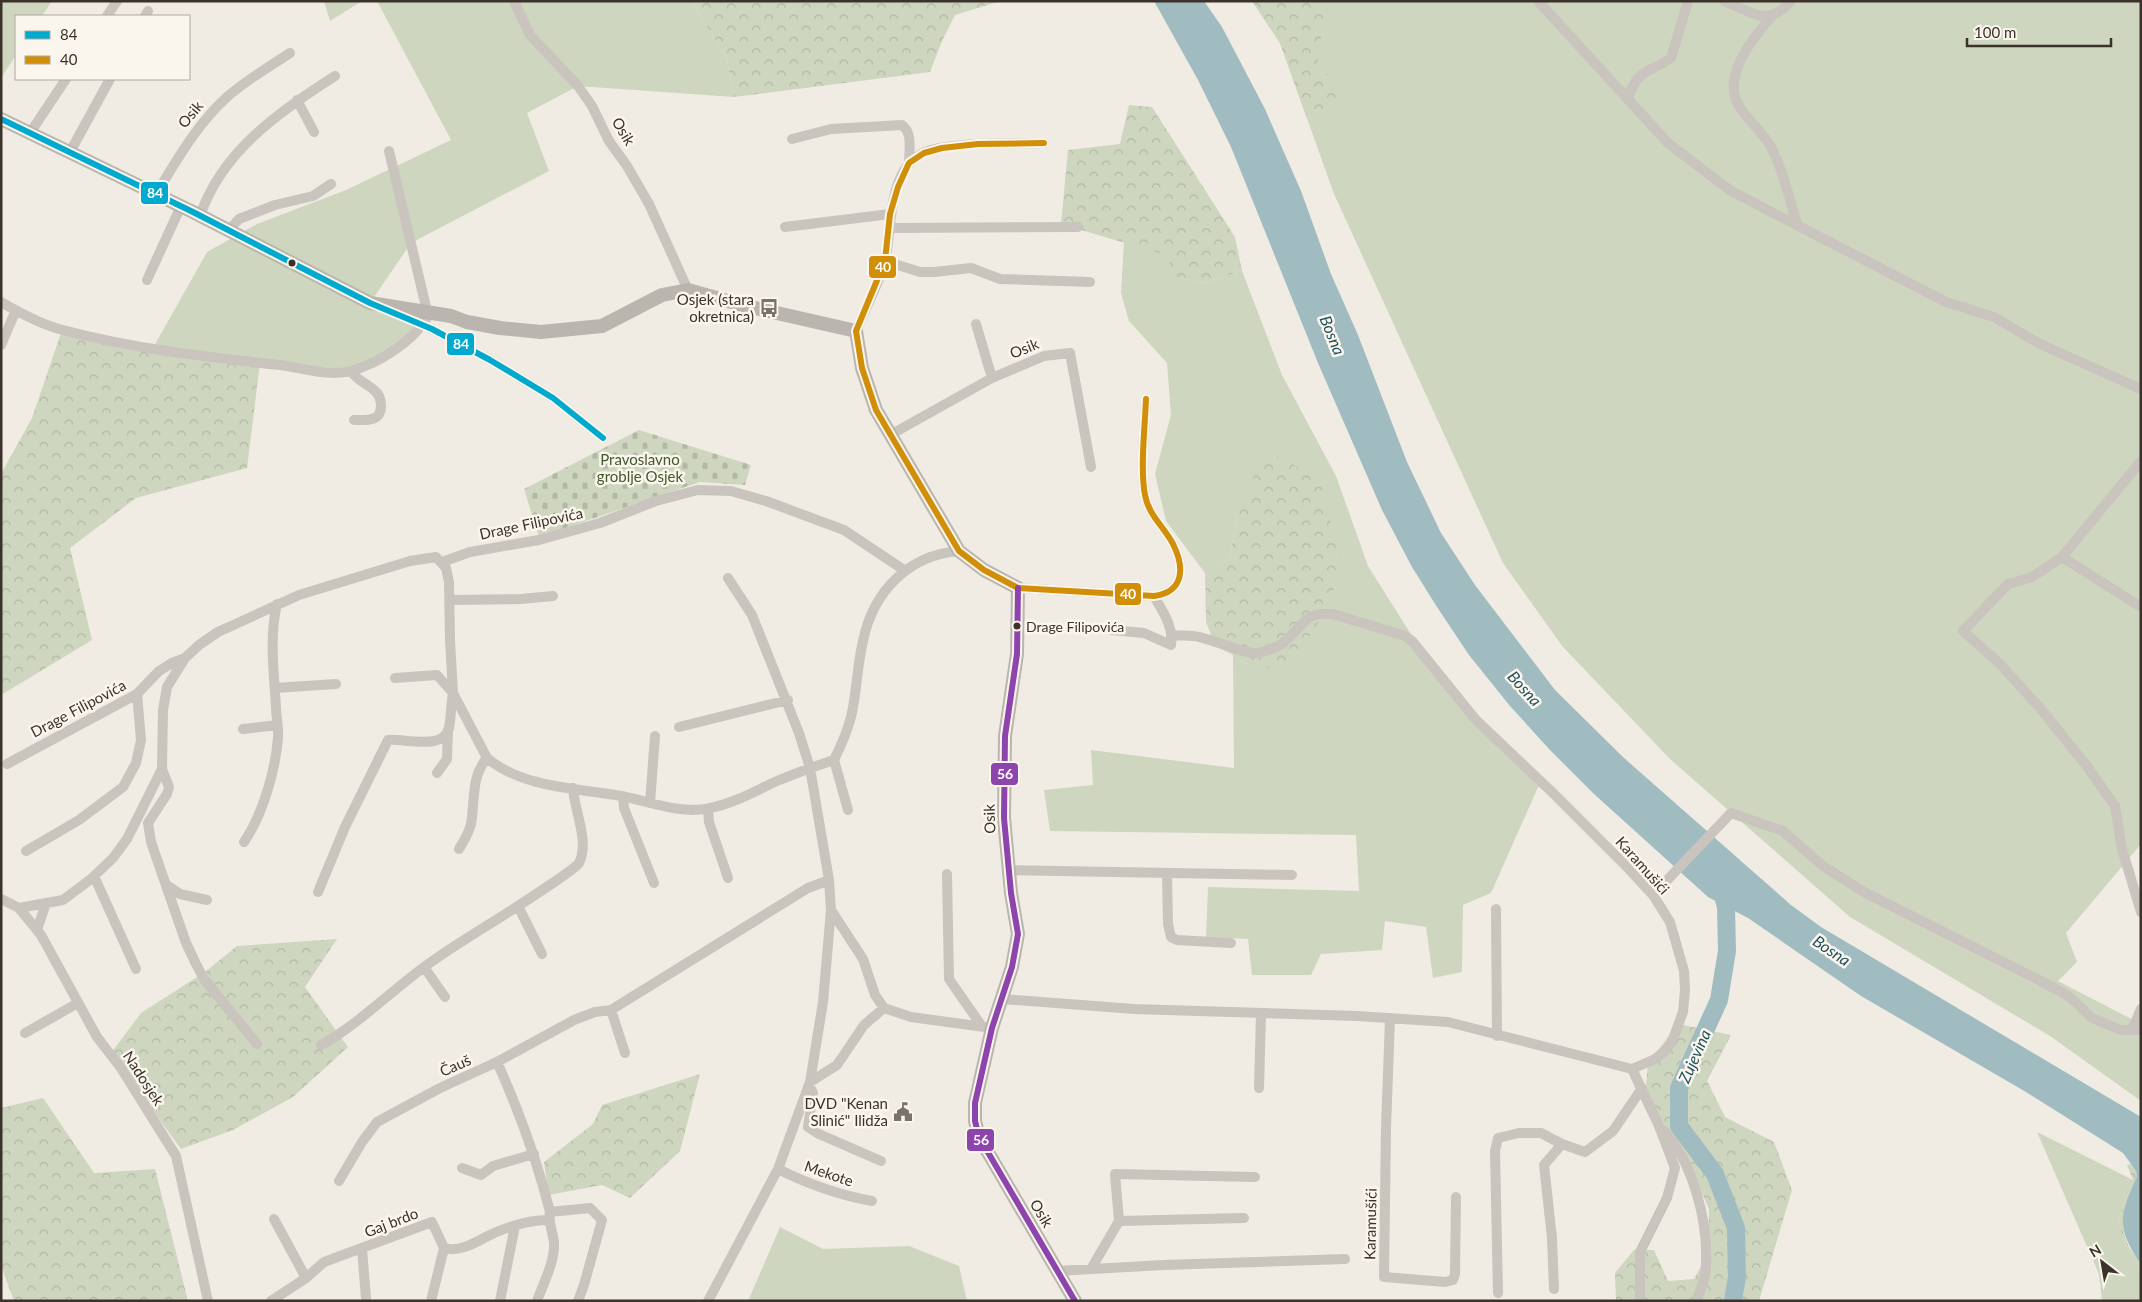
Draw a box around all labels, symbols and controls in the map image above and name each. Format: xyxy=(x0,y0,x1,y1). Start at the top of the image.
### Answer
legend xyxy=(15,15,190,80)
scale bar xyxy=(1967,15,2111,47)
text: 100 m xyxy=(1974,23,2016,41)
text: 84 xyxy=(60,25,78,43)
text: 40 xyxy=(60,50,78,68)
street label: Osik xyxy=(174,97,207,131)
street label: Osik xyxy=(609,114,640,149)
line badge: 84 xyxy=(140,181,169,205)
text: 84 xyxy=(147,184,163,201)
line badge: 40 xyxy=(868,255,897,279)
unlabelled marker xyxy=(287,258,297,268)
text: 40 xyxy=(875,258,891,275)
place label: Osjek (stara okretnica) xyxy=(677,290,754,325)
bus stop icon: Osjek (stara okretnica) xyxy=(758,297,780,319)
water label: Bosna xyxy=(1317,312,1349,358)
line badge: 84 xyxy=(446,332,475,356)
street label: Osik xyxy=(1007,334,1041,362)
text: 84 xyxy=(453,335,469,352)
park label: Pravoslavno groblje Osjek xyxy=(597,450,684,485)
street label: Drage Filipovića xyxy=(478,503,584,543)
line badge: 40 xyxy=(1114,582,1142,606)
text: 40 xyxy=(1120,585,1136,602)
place label: Drage Filipovića xyxy=(1026,618,1124,635)
marker: Drage Filipovića xyxy=(1012,621,1022,631)
water label: Bosna xyxy=(1504,666,1546,710)
street label: Drage Filipovića xyxy=(27,675,129,741)
line badge: 56 xyxy=(990,762,1019,786)
text: 56 xyxy=(997,765,1013,782)
street label: Osik xyxy=(979,804,999,834)
street label: Karamušići xyxy=(1612,832,1674,898)
water label: Bosna xyxy=(1810,931,1854,969)
water label: Zujevina xyxy=(1673,1026,1714,1086)
street label: Nadosjek xyxy=(120,1047,168,1109)
street label: Čauš xyxy=(437,1050,473,1080)
place label: DVD "Kenan Slinić" Ilidža xyxy=(804,1094,888,1129)
public building icon: DVD "Kenan Slinić" Ilidža xyxy=(892,1101,914,1123)
line badge: 56 xyxy=(966,1128,995,1152)
text: 56 xyxy=(973,1131,989,1148)
street label: Mekote xyxy=(802,1156,856,1190)
street label: Karamušići xyxy=(1360,1188,1380,1260)
street label: Osik xyxy=(1027,1196,1058,1231)
street label: Gaj brdo xyxy=(362,1204,420,1240)
north arrow xyxy=(2077,1237,2127,1287)
text: N xyxy=(2086,1240,2104,1260)

